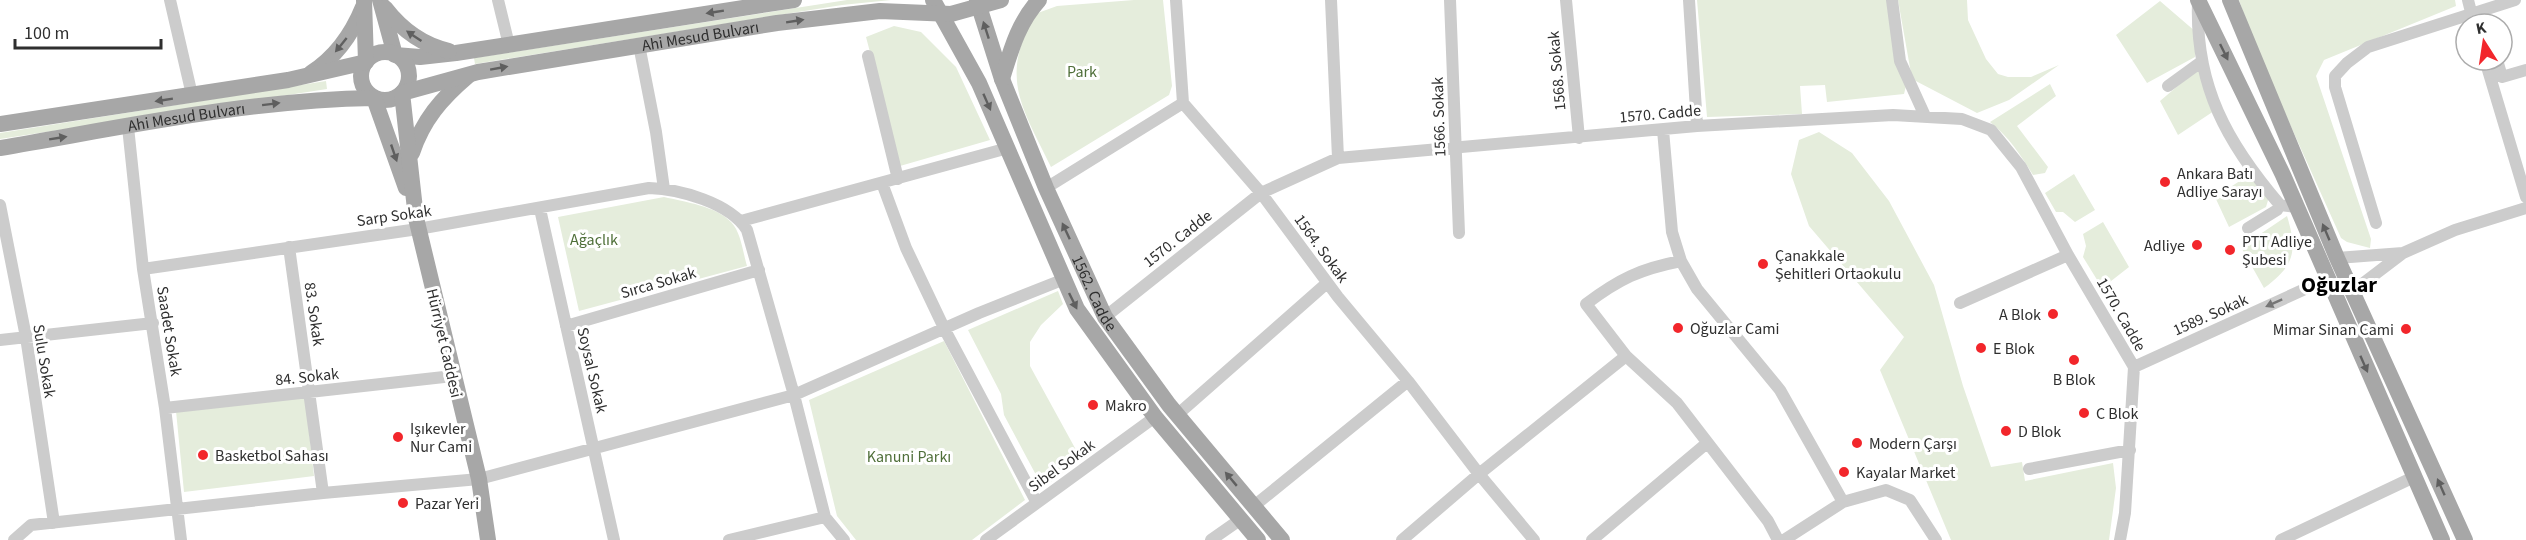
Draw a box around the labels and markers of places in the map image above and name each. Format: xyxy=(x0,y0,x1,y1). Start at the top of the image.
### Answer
place label: Ankara Batı Adliye Sarayı xyxy=(2177,163,2262,203)
marker: Ankara Batı Adliye Sarayı xyxy=(2158,175,2172,189)
place label: PTT Adliye Şubesi xyxy=(2242,231,2312,271)
place label: Adliye xyxy=(2144,235,2185,257)
marker: Adliye xyxy=(2190,238,2204,252)
marker: PTT Adliye Şubesi xyxy=(2223,243,2237,257)
place label: Çanakkale Şehitleri Ortaokulu xyxy=(1775,245,1901,285)
marker: Çanakkale Şehitleri Ortaokulu xyxy=(1756,257,1770,271)
place label: A Blok xyxy=(1999,304,2041,326)
marker: A Blok xyxy=(2046,307,2060,321)
place label: Oğuzlar Cami xyxy=(1690,318,1780,340)
place label: Mimar Sinan Cami xyxy=(2273,319,2394,341)
marker: Oğuzlar Cami xyxy=(1671,321,1685,335)
marker: Mimar Sinan Cami xyxy=(2399,322,2413,336)
place label: E Blok xyxy=(1993,338,2035,360)
marker: E Blok xyxy=(1974,341,1988,355)
marker: B Blok xyxy=(2067,353,2081,367)
place label: B Blok xyxy=(2053,369,2095,391)
place label: Makro xyxy=(1105,395,1147,417)
marker: Makro xyxy=(1086,398,1100,412)
place label: C Blok xyxy=(2096,403,2138,425)
marker: C Blok xyxy=(2077,406,2091,420)
place label: Işıkevler Nur Cami xyxy=(410,418,472,458)
place label: D Blok xyxy=(2018,421,2061,443)
marker: D Blok xyxy=(1999,424,2013,438)
marker: Işıkevler Nur Cami xyxy=(391,430,405,444)
place label: Modern Çarşı xyxy=(1869,433,1957,455)
marker: Modern Çarşı xyxy=(1850,436,1864,450)
place label: Basketbol Sahası xyxy=(215,445,329,467)
marker: Basketbol Sahası xyxy=(196,448,210,462)
place label: Kayalar Market xyxy=(1856,462,1956,484)
marker: Kayalar Market xyxy=(1837,465,1851,479)
place label: Pazar Yeri xyxy=(415,493,479,515)
marker: Pazar Yeri xyxy=(396,496,410,510)

